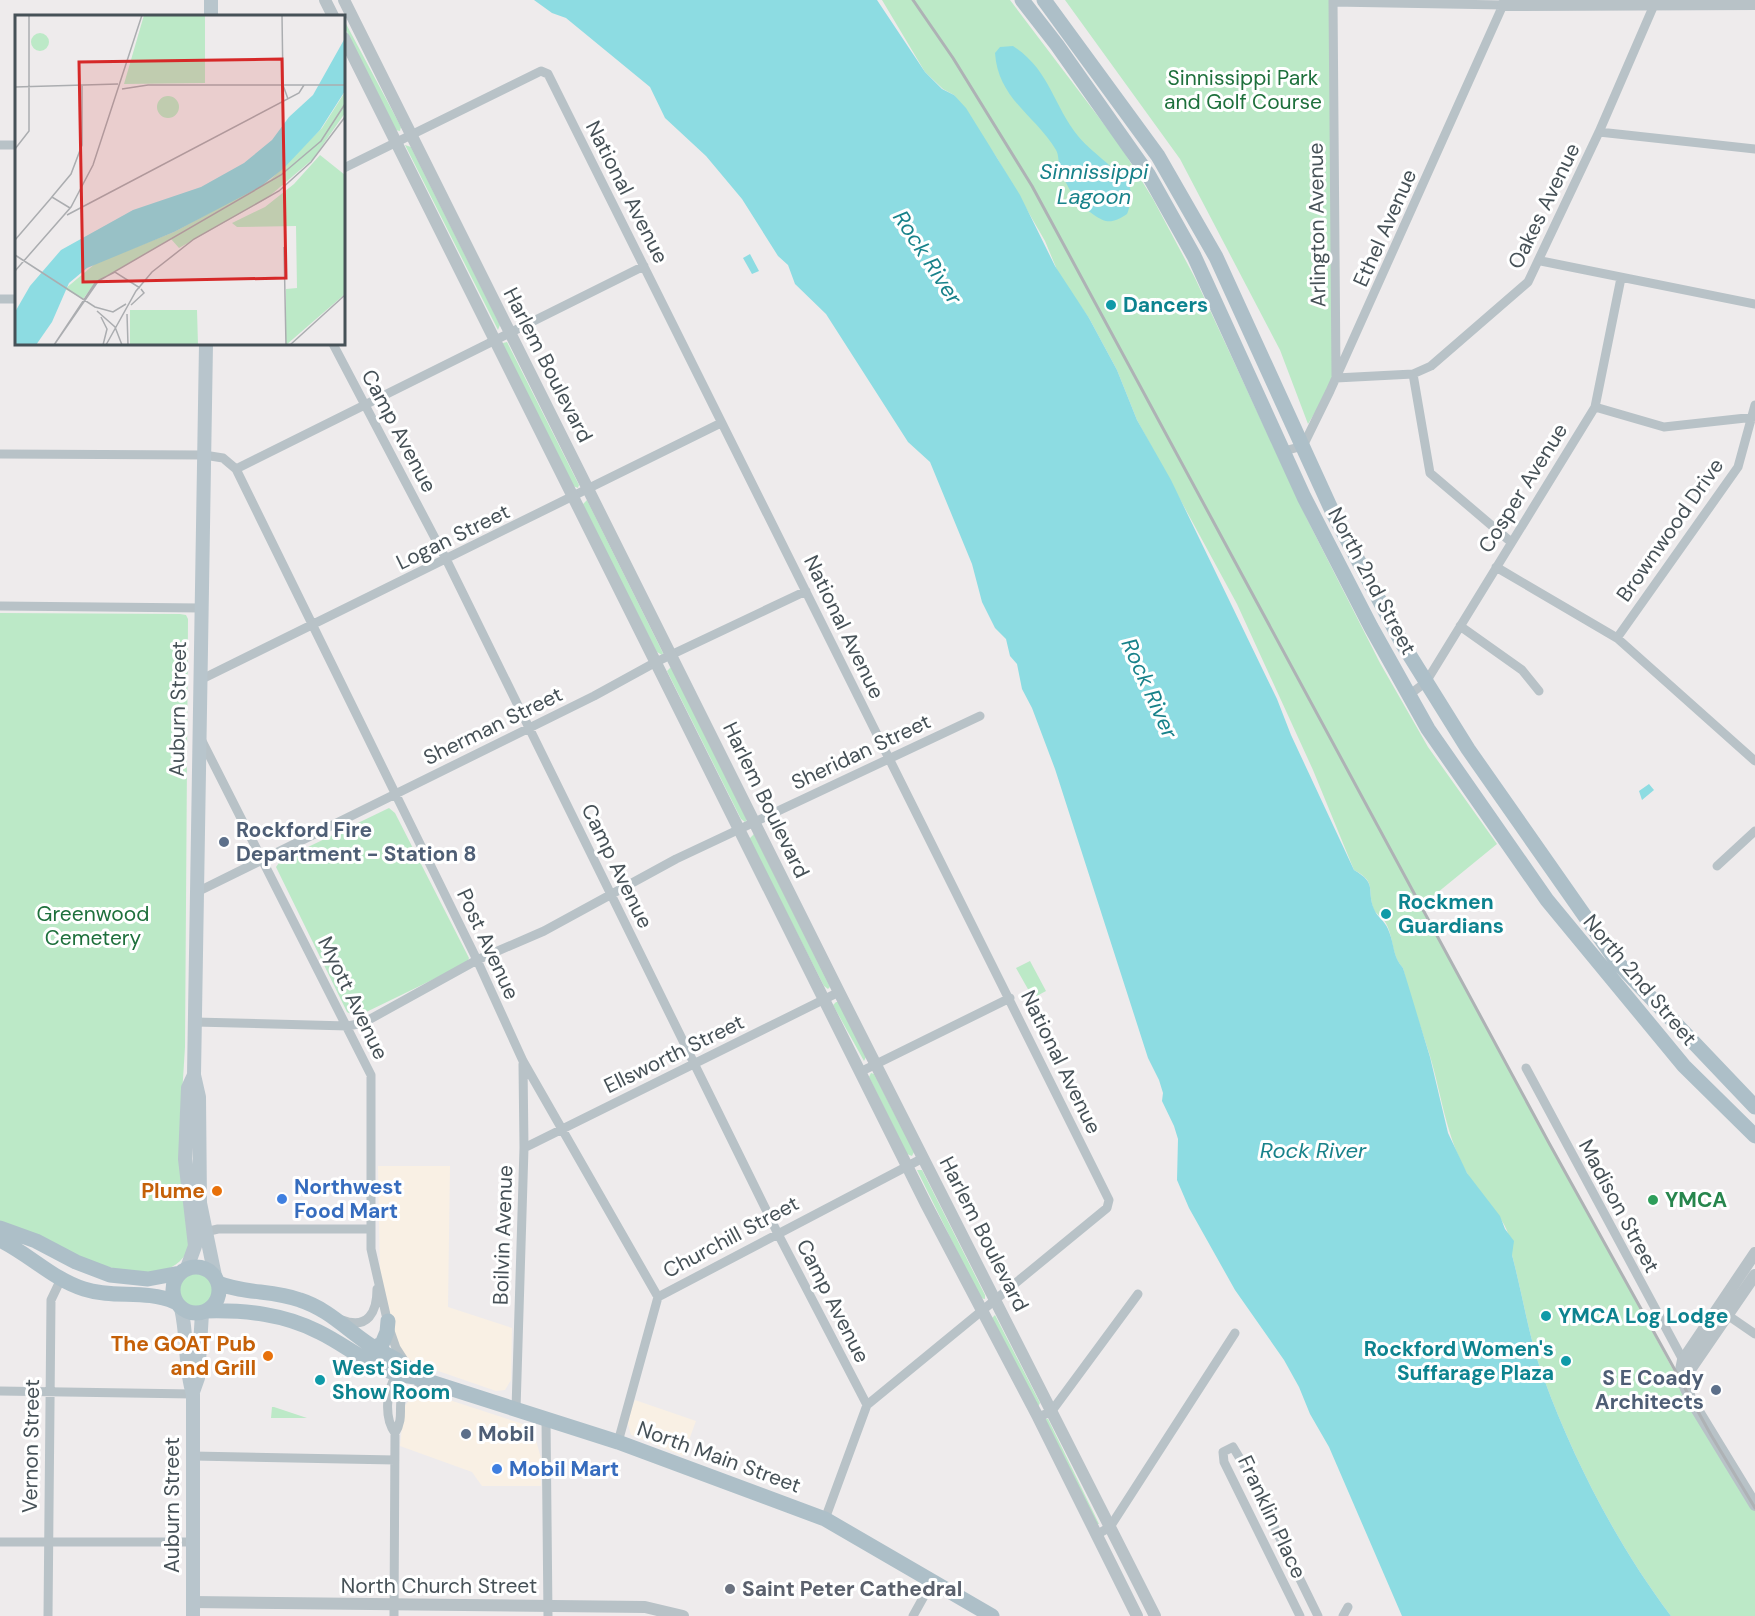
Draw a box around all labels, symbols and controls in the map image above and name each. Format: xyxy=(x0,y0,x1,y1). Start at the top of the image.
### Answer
inset map xyxy=(15,15,345,345)
park label: Sinnissippi Park and Golf Course xyxy=(1164,64,1322,116)
street label: National Avenue xyxy=(579,116,675,268)
street label: Oakes Avenue xyxy=(1501,138,1587,274)
street label: Arlington Avenue xyxy=(1302,142,1332,308)
water label: Sinnissippi Lagoon xyxy=(1040,157,1149,211)
street label: Ethel Avenue xyxy=(1347,165,1423,291)
water label: Rock River xyxy=(886,205,969,311)
street label: Harlem Boulevard xyxy=(497,283,599,447)
place label: Dancers xyxy=(1123,291,1208,319)
marker: Dancers xyxy=(1104,298,1118,312)
street label: Camp Avenue xyxy=(355,365,443,497)
street label: Cosper Avenue xyxy=(1472,418,1574,558)
street label: Brownwood Drive xyxy=(1610,453,1730,607)
street label: Logan Street xyxy=(392,497,514,577)
street label: North 2nd Street xyxy=(1321,502,1423,660)
street label: National Avenue xyxy=(797,551,891,704)
water label: Rock River xyxy=(1115,634,1185,744)
street label: Auburn Street xyxy=(163,641,193,777)
street label: Sherman Street xyxy=(419,680,567,772)
street label: Sheridan Street xyxy=(787,707,935,797)
street label: Harlem Boulevard xyxy=(716,717,816,883)
street label: Camp Avenue xyxy=(575,799,659,933)
place label: Rockford Fire Department - Station 8 xyxy=(236,816,476,868)
marker: Rockford Fire Department - Station 8 xyxy=(217,835,231,849)
street label: Post Avenue xyxy=(450,884,526,1004)
place label: Rockmen Guardians xyxy=(1398,888,1504,940)
park label: Greenwood Cemetery xyxy=(37,900,149,952)
marker: Rockmen Guardians xyxy=(1379,907,1393,921)
street label: North 2nd Street xyxy=(1577,909,1703,1051)
street label: Myott Avenue xyxy=(311,932,395,1064)
street label: National Avenue xyxy=(1014,986,1108,1139)
street label: Ellsworth Street xyxy=(599,1008,749,1100)
street label: Madison Street xyxy=(1572,1134,1666,1278)
water label: Rock River xyxy=(1260,1136,1367,1165)
street label: Harlem Boulevard xyxy=(933,1152,1035,1316)
street label: Boilvin Avenue xyxy=(487,1165,519,1305)
place label: Northwest Food Mart xyxy=(294,1173,402,1225)
place label: Plume xyxy=(141,1177,205,1205)
marker: Plume xyxy=(210,1184,224,1198)
place label: YMCA xyxy=(1665,1186,1727,1214)
street label: Churchill Street xyxy=(658,1189,804,1285)
marker: Northwest Food Mart xyxy=(275,1192,289,1206)
marker: YMCA xyxy=(1646,1193,1660,1207)
street label: Camp Avenue xyxy=(790,1234,876,1368)
place label: YMCA Log Lodge xyxy=(1558,1302,1728,1330)
marker: YMCA Log Lodge xyxy=(1539,1309,1553,1323)
place label: The GOAT Pub and Grill xyxy=(111,1330,256,1382)
place label: Rockford Women's Suffarage Plaza xyxy=(1364,1335,1554,1387)
marker: The GOAT Pub and Grill xyxy=(261,1349,275,1363)
place label: West Side Show Room xyxy=(332,1354,450,1406)
marker: Rockford Women's Suffarage Plaza xyxy=(1559,1354,1573,1368)
place label: S E Coady Architects xyxy=(1595,1364,1704,1416)
marker: West Side Show Room xyxy=(313,1373,327,1387)
street label: Vernon Street xyxy=(16,1379,46,1513)
marker: S E Coady Architects xyxy=(1709,1383,1723,1397)
street label: North Main Street xyxy=(633,1414,805,1500)
place label: Mobil xyxy=(478,1420,535,1448)
marker: Mobil xyxy=(459,1427,473,1441)
street label: Auburn Street xyxy=(158,1437,186,1573)
street label: Franklin Place xyxy=(1231,1451,1313,1583)
place label: Mobil Mart xyxy=(509,1455,619,1483)
marker: Mobil Mart xyxy=(490,1462,504,1476)
street label: North Church Street xyxy=(341,1572,537,1600)
place label: Saint Peter Cathedral xyxy=(742,1575,962,1603)
marker: Saint Peter Cathedral xyxy=(723,1582,737,1596)

